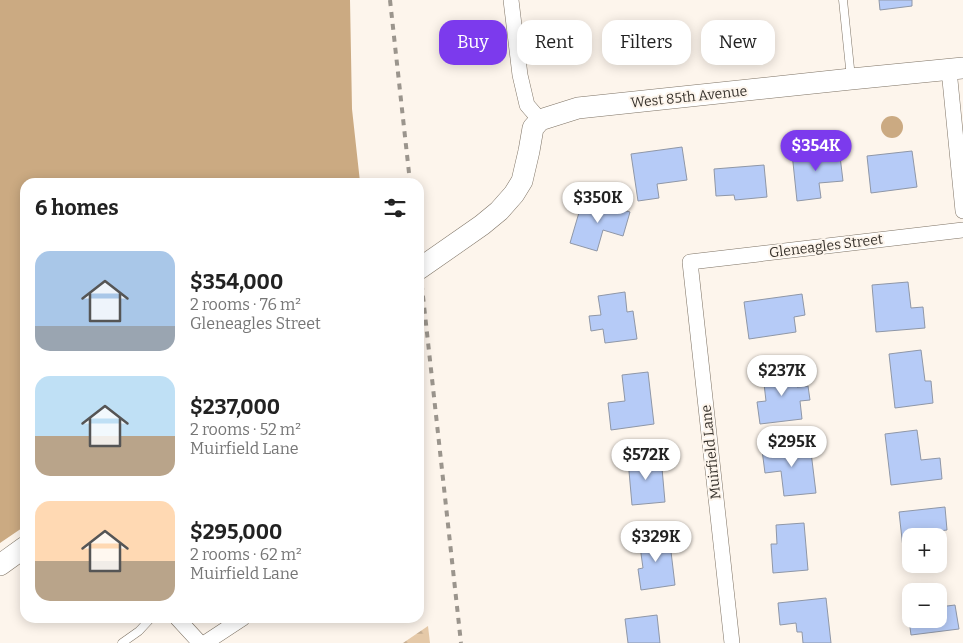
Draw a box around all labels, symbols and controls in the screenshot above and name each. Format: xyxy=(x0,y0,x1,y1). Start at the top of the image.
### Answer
chip: Buy xyxy=(439,20,507,65)
chip: Rent xyxy=(517,20,592,65)
chip: Filters xyxy=(602,20,691,65)
chip: New xyxy=(701,20,775,65)
street label: West 85th Avenue xyxy=(630,82,748,112)
pin: $354K xyxy=(781,130,851,172)
text: $354K xyxy=(792,136,840,155)
pin: $350K xyxy=(563,182,633,224)
text: $350K xyxy=(573,188,623,207)
icon: filters xyxy=(381,194,409,222)
text: 6 homes xyxy=(35,195,119,221)
street label: Gleneagles Street xyxy=(768,231,884,261)
text: $354,000 xyxy=(190,269,283,295)
icon: home xyxy=(75,271,135,331)
text: 2 rooms · 76 m² xyxy=(190,295,301,314)
text: Gleneagles Street xyxy=(190,314,321,333)
pin: $237K xyxy=(747,354,817,397)
text: $237K xyxy=(758,361,806,380)
text: $237,000 xyxy=(190,394,280,420)
icon: home xyxy=(75,396,135,456)
street label: Muirfield Lane xyxy=(698,404,724,500)
text: 2 rooms · 52 m² xyxy=(190,420,301,439)
pin: $295K xyxy=(757,426,827,468)
text: $295K xyxy=(768,432,816,451)
pin: $572K xyxy=(611,438,681,481)
text: Muirfield Lane xyxy=(190,439,299,458)
text: $572K xyxy=(622,445,670,464)
text: $295,000 xyxy=(190,519,282,545)
pin: $329K xyxy=(621,520,691,563)
icon: home xyxy=(75,521,135,581)
text: $329K xyxy=(632,527,680,546)
map controls xyxy=(902,528,947,628)
button: + xyxy=(902,528,947,573)
text: 2 rooms · 62 m² xyxy=(190,545,302,564)
text: Muirfield Lane xyxy=(190,564,299,583)
button: − xyxy=(902,583,947,628)

